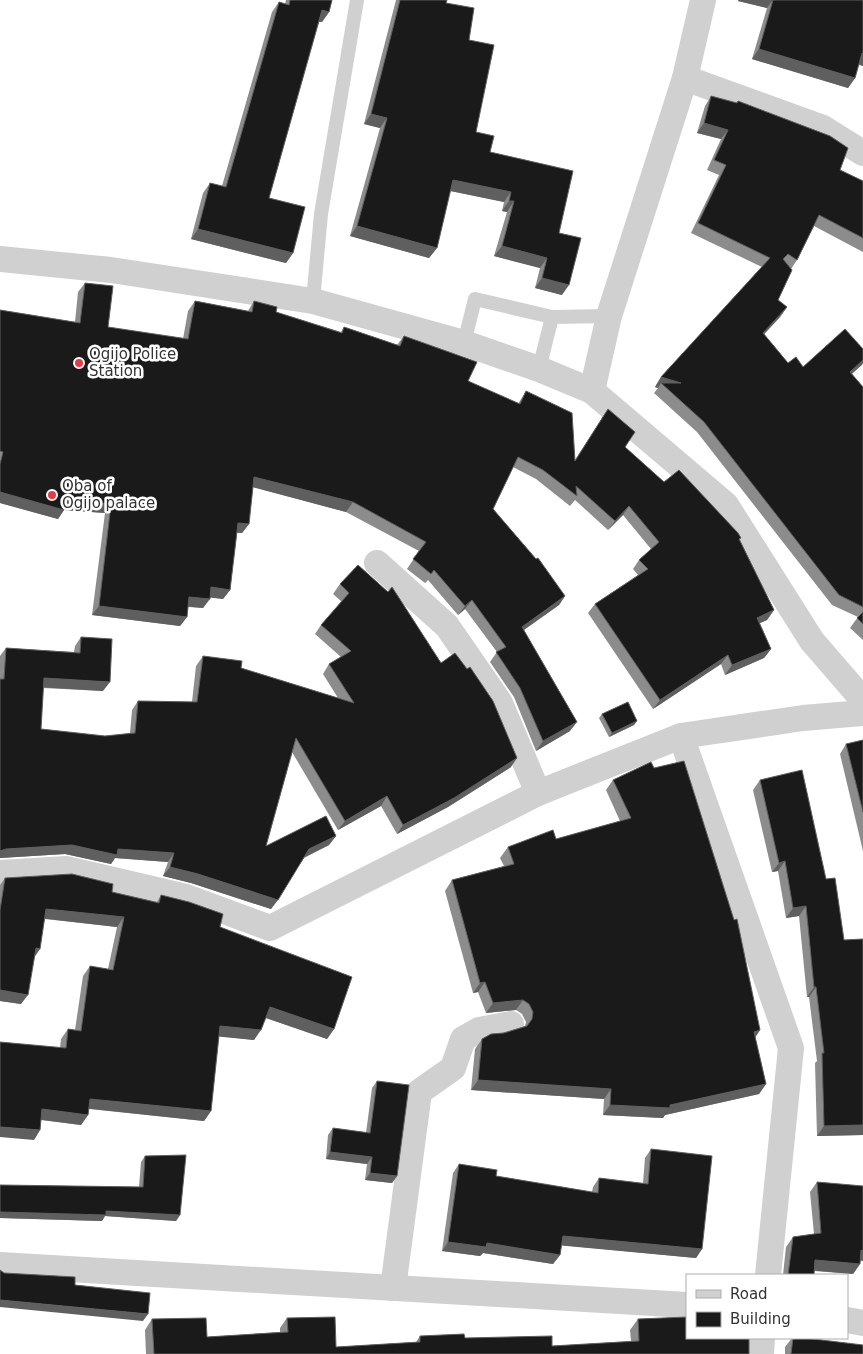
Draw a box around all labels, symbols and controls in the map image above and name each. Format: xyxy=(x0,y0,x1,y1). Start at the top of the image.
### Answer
place label: Ogijo Police Station xyxy=(89,345,176,380)
marker: Ogijo Police Station xyxy=(73,357,85,369)
place label: Oba of Ogijo palace xyxy=(62,477,155,512)
marker: Oba of Ogijo palace xyxy=(46,489,58,501)
legend xyxy=(686,1274,848,1339)
text: Road xyxy=(730,1285,768,1303)
text: Building xyxy=(730,1310,791,1328)

